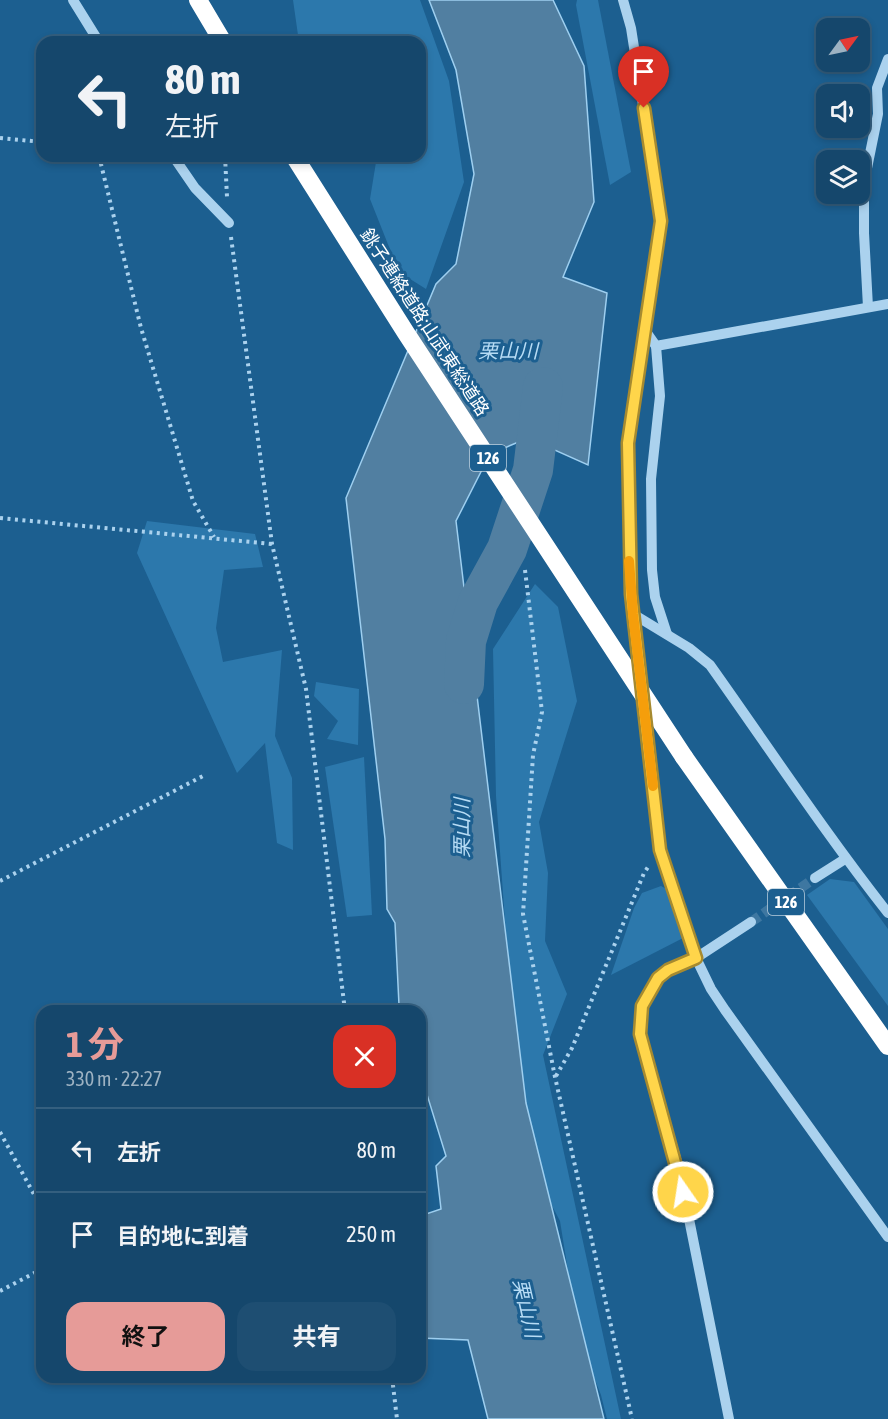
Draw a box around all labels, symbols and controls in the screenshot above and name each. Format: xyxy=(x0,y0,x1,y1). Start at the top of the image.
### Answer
north arrow xyxy=(816,18,870,72)
map controls xyxy=(816,18,870,204)
pin xyxy=(618,46,669,108)
text: 80 m xyxy=(165,55,240,103)
icon: arrive xyxy=(627,55,660,88)
icon: left xyxy=(66,60,144,138)
button: sound xyxy=(816,84,870,138)
text: 左折 xyxy=(165,111,219,142)
button: layers xyxy=(816,150,870,204)
street label: 銚子連絡道路;山武東総道路 xyxy=(357,224,493,420)
water label: 栗山川 xyxy=(478,339,540,362)
road number: 126 xyxy=(470,445,506,471)
water label: 栗山川 xyxy=(450,796,473,858)
road number: 126 xyxy=(768,889,804,915)
text: 1 分 xyxy=(66,1023,124,1065)
button: close xyxy=(333,1025,396,1088)
text: 330 m · 22:27 xyxy=(66,1067,162,1090)
icon: left xyxy=(66,1134,99,1167)
text: 80 m xyxy=(356,1137,396,1163)
text: 左折 xyxy=(117,1139,161,1165)
position arrow xyxy=(651,1160,715,1224)
icon: arrive xyxy=(66,1218,99,1251)
text: 250 m xyxy=(346,1221,396,1247)
text: 目的地に到着 xyxy=(117,1223,249,1249)
water label: 栗山川 xyxy=(509,1276,545,1342)
button: 終了 xyxy=(66,1302,225,1371)
button: 共有 xyxy=(237,1302,396,1371)

